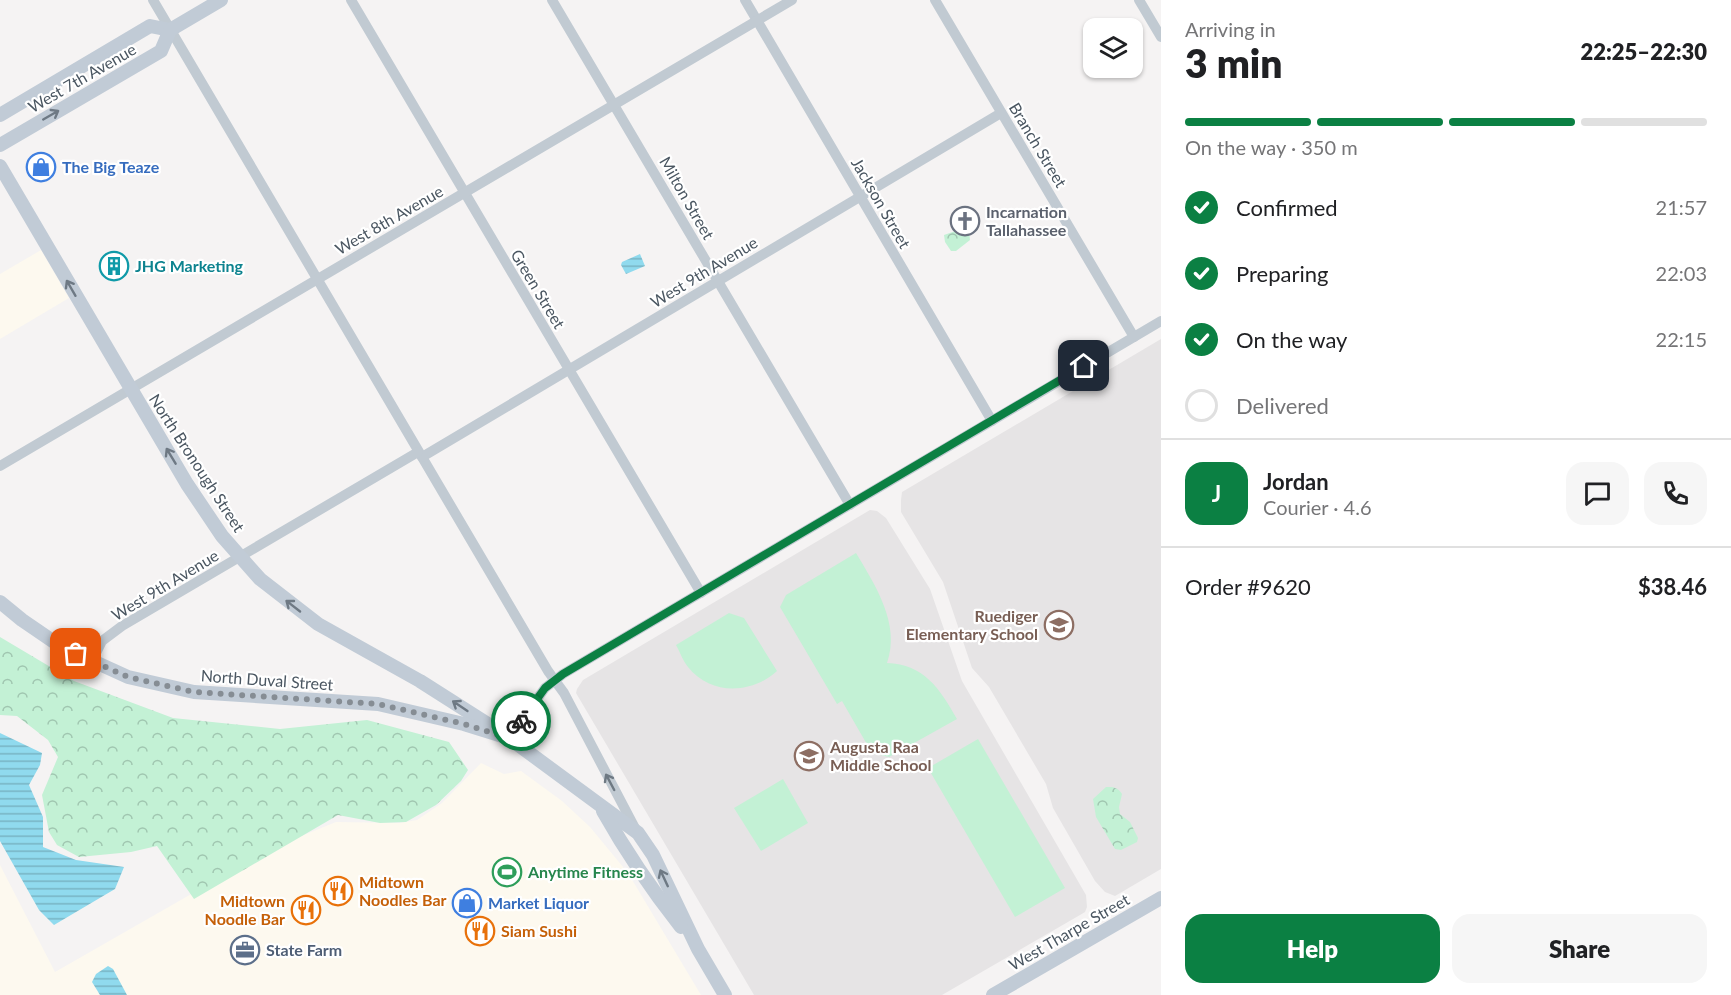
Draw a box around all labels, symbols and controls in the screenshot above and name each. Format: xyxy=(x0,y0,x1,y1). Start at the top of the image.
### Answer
text: Arriving in xyxy=(1185,17,1276,41)
map controls xyxy=(1083,18,1143,78)
button: layers xyxy=(1083,18,1143,78)
text: 22:25–22:30 xyxy=(1581,38,1707,65)
street label: West 7th Avenue xyxy=(24,39,139,116)
text: 3 min xyxy=(1185,40,1282,86)
street label: Branch Street xyxy=(1006,99,1071,191)
one-way arrow xyxy=(41,109,59,120)
text: On the way · 350 m xyxy=(1185,135,1358,159)
shop icon: The Big Teaze xyxy=(25,151,57,183)
street label: Milton Street xyxy=(656,153,719,243)
street label: Jackson Street xyxy=(848,154,915,252)
place label: The Big Teaze xyxy=(62,157,160,176)
street label: West 8th Avenue xyxy=(331,181,446,258)
icon: check xyxy=(1185,191,1218,224)
text: Confirmed xyxy=(1236,194,1338,221)
text: 21:57 xyxy=(1656,195,1707,219)
place label: Incarnation Tallahassee xyxy=(986,202,1067,239)
church icon: Incarnation Tallahassee xyxy=(949,205,981,237)
street label: West 9th Avenue xyxy=(647,232,761,311)
street label: Green Street xyxy=(507,246,570,332)
building icon: JHG Marketing xyxy=(98,250,130,282)
place label: JHG Marketing xyxy=(135,256,244,275)
icon: check xyxy=(1185,257,1218,290)
text: Preparing xyxy=(1236,260,1328,287)
text: 22:03 xyxy=(1656,261,1707,285)
one-way arrow xyxy=(65,280,77,297)
icon: check xyxy=(1185,323,1218,356)
text: On the way xyxy=(1236,326,1347,353)
text: 22:15 xyxy=(1656,327,1707,351)
pin xyxy=(1058,340,1109,391)
icon: home xyxy=(1067,349,1100,382)
street label: North Bronough Street xyxy=(146,390,249,536)
text: Delivered xyxy=(1236,392,1329,419)
one-way arrow xyxy=(164,448,176,465)
button: chat xyxy=(1566,462,1629,525)
button: phone xyxy=(1644,462,1707,525)
text: Jordan xyxy=(1263,468,1329,495)
text: J xyxy=(1212,480,1221,507)
text: Courier · 4.6 xyxy=(1263,495,1372,519)
street label: West 9th Avenue xyxy=(108,545,222,624)
text: Order #9620 xyxy=(1185,573,1311,600)
text: $38.46 xyxy=(1638,573,1707,600)
one-way arrow xyxy=(285,600,301,612)
place label: Ruediger Elementary School xyxy=(906,606,1038,643)
school or university icon: Ruediger Elementary School xyxy=(1043,609,1075,641)
pin xyxy=(50,628,101,679)
icon: bag xyxy=(59,637,92,670)
street label: North Duval Street xyxy=(200,665,334,694)
courier xyxy=(491,691,551,751)
one-way arrow xyxy=(452,699,469,711)
icon: bike xyxy=(505,705,538,738)
place label: Augusta Raa Middle School xyxy=(829,737,932,774)
school or university icon: Augusta Raa Middle School xyxy=(793,740,825,772)
one-way arrow xyxy=(604,773,615,791)
sports icon: Anytime Fitness xyxy=(491,856,523,888)
place label: Anytime Fitness xyxy=(527,862,643,881)
one-way arrow xyxy=(657,869,669,887)
place label: Midtown Noodles Bar xyxy=(359,872,447,909)
restaurant icon: Midtown Noodles Bar xyxy=(322,875,354,907)
shop icon: Market Liquor xyxy=(451,887,483,919)
street label: West Tharpe Street xyxy=(1005,889,1133,974)
place label: Midtown Noodle Bar xyxy=(205,891,285,928)
place label: Market Liquor xyxy=(488,893,589,912)
restaurant icon: Midtown Noodle Bar xyxy=(290,894,322,926)
button: Help xyxy=(1185,914,1440,983)
button: Share xyxy=(1452,914,1707,983)
restaurant icon: Siam Sushi xyxy=(464,915,496,947)
place label: Siam Sushi xyxy=(501,921,577,940)
office icon: State Farm xyxy=(229,934,261,966)
place label: State Farm xyxy=(266,940,342,959)

